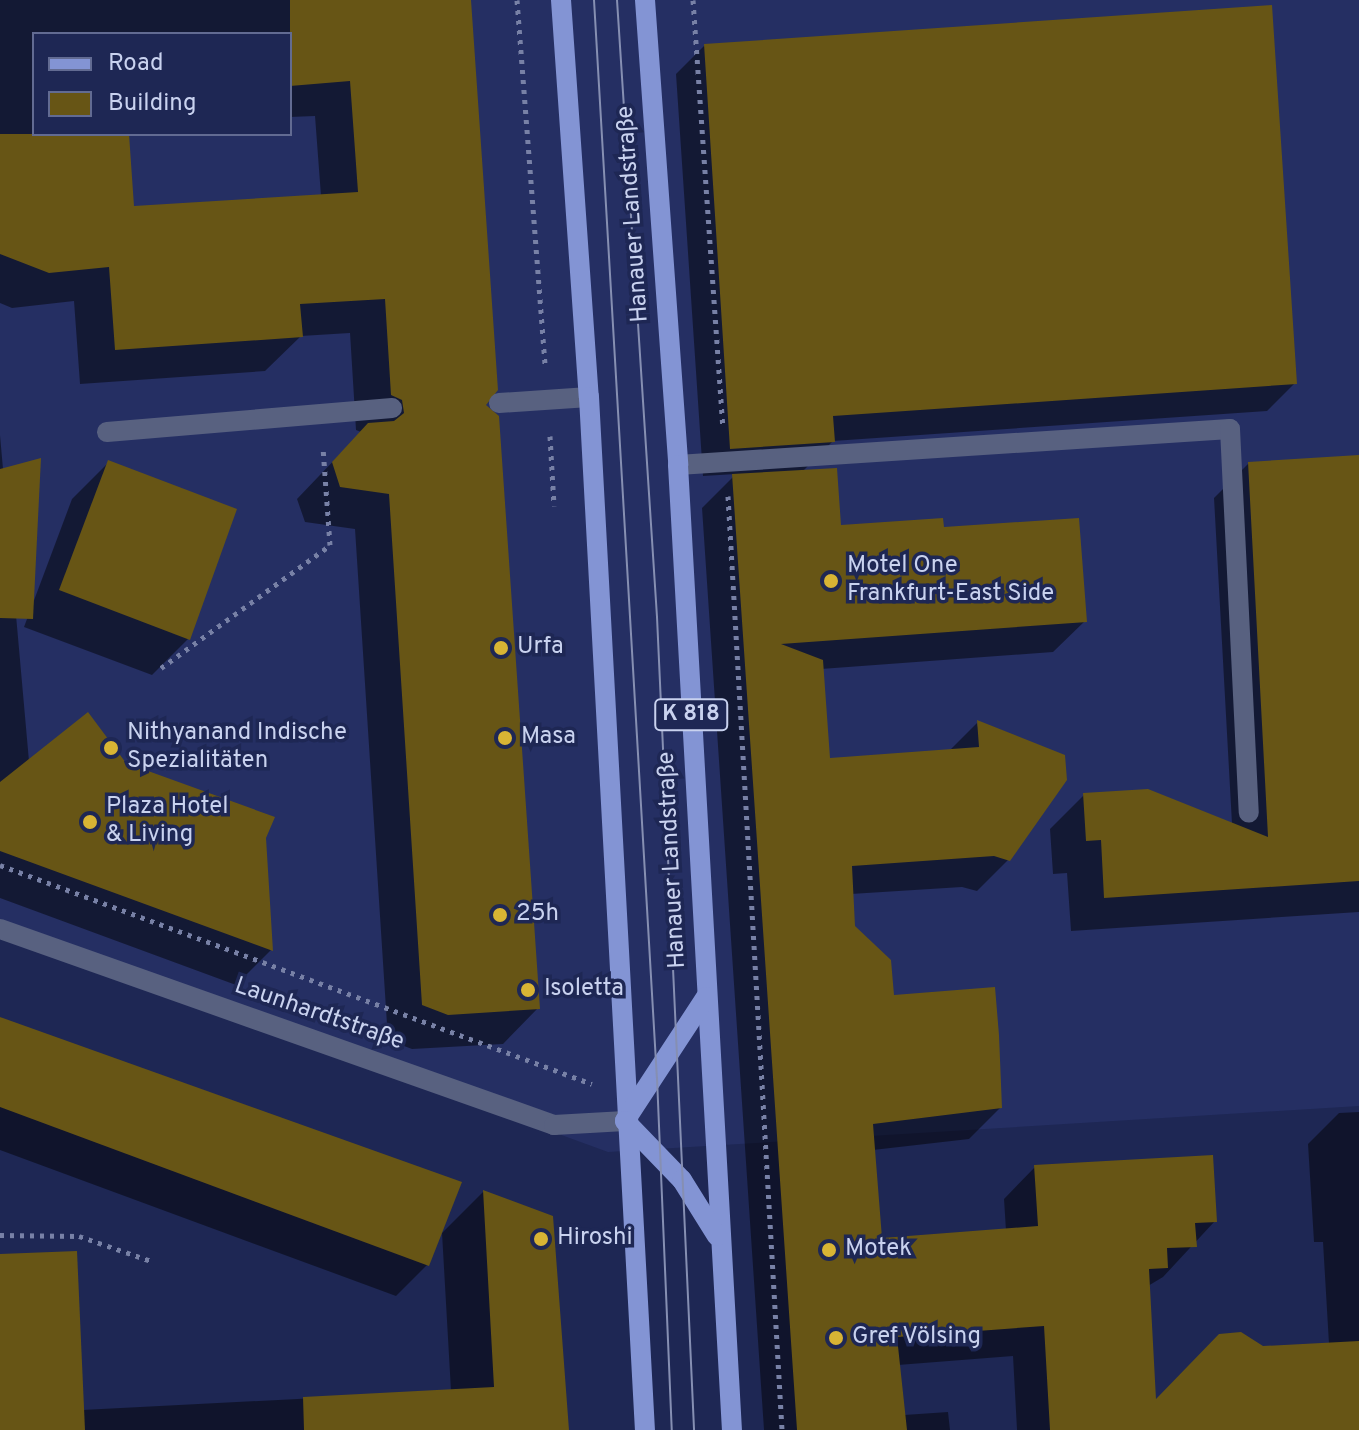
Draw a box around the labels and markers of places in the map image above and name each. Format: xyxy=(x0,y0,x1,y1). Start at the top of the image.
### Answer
place label: Motel One Frankfurt-East Side xyxy=(847,553,1054,609)
marker: Motel One Frankfurt-East Side xyxy=(822,572,840,590)
place label: Urfa xyxy=(517,634,564,662)
marker: Urfa xyxy=(492,639,510,657)
place label: Nithyanand Indische Spezialitäten xyxy=(127,720,347,776)
place label: Masa xyxy=(521,724,576,752)
marker: Masa xyxy=(496,729,514,747)
marker: Nithyanand Indische Spezialitäten xyxy=(102,739,120,757)
place label: Plaza Hotel & Living xyxy=(106,794,228,850)
marker: Plaza Hotel & Living xyxy=(81,813,99,831)
place label: 25h xyxy=(516,901,559,929)
marker: 25h xyxy=(491,906,509,924)
place label: Isoletta xyxy=(544,976,624,1004)
marker: Isoletta xyxy=(519,981,537,999)
place label: Hiroshi xyxy=(557,1225,633,1253)
marker: Hiroshi xyxy=(532,1230,550,1248)
place label: Motek xyxy=(845,1236,912,1264)
marker: Motek xyxy=(820,1241,838,1259)
place label: Gref Völsing xyxy=(852,1324,982,1352)
marker: Gref Völsing xyxy=(827,1329,845,1347)

